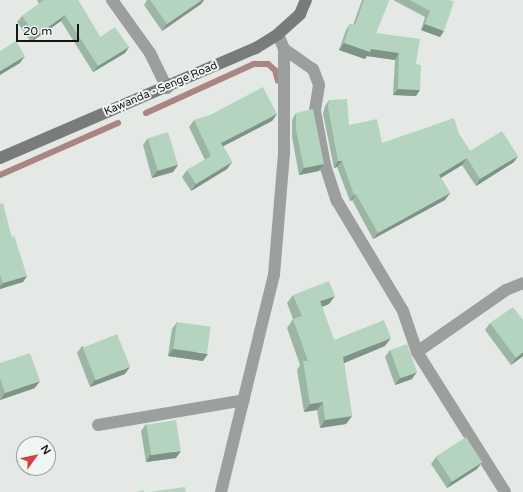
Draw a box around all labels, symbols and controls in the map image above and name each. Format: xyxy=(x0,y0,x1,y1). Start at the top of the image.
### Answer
scale bar xyxy=(18,16,81,42)
text: 20 m xyxy=(23,24,52,38)
street label: Kawanda - Senge Road xyxy=(102,59,220,119)
north arrow xyxy=(16,436,56,476)
text: N xyxy=(38,442,54,457)

